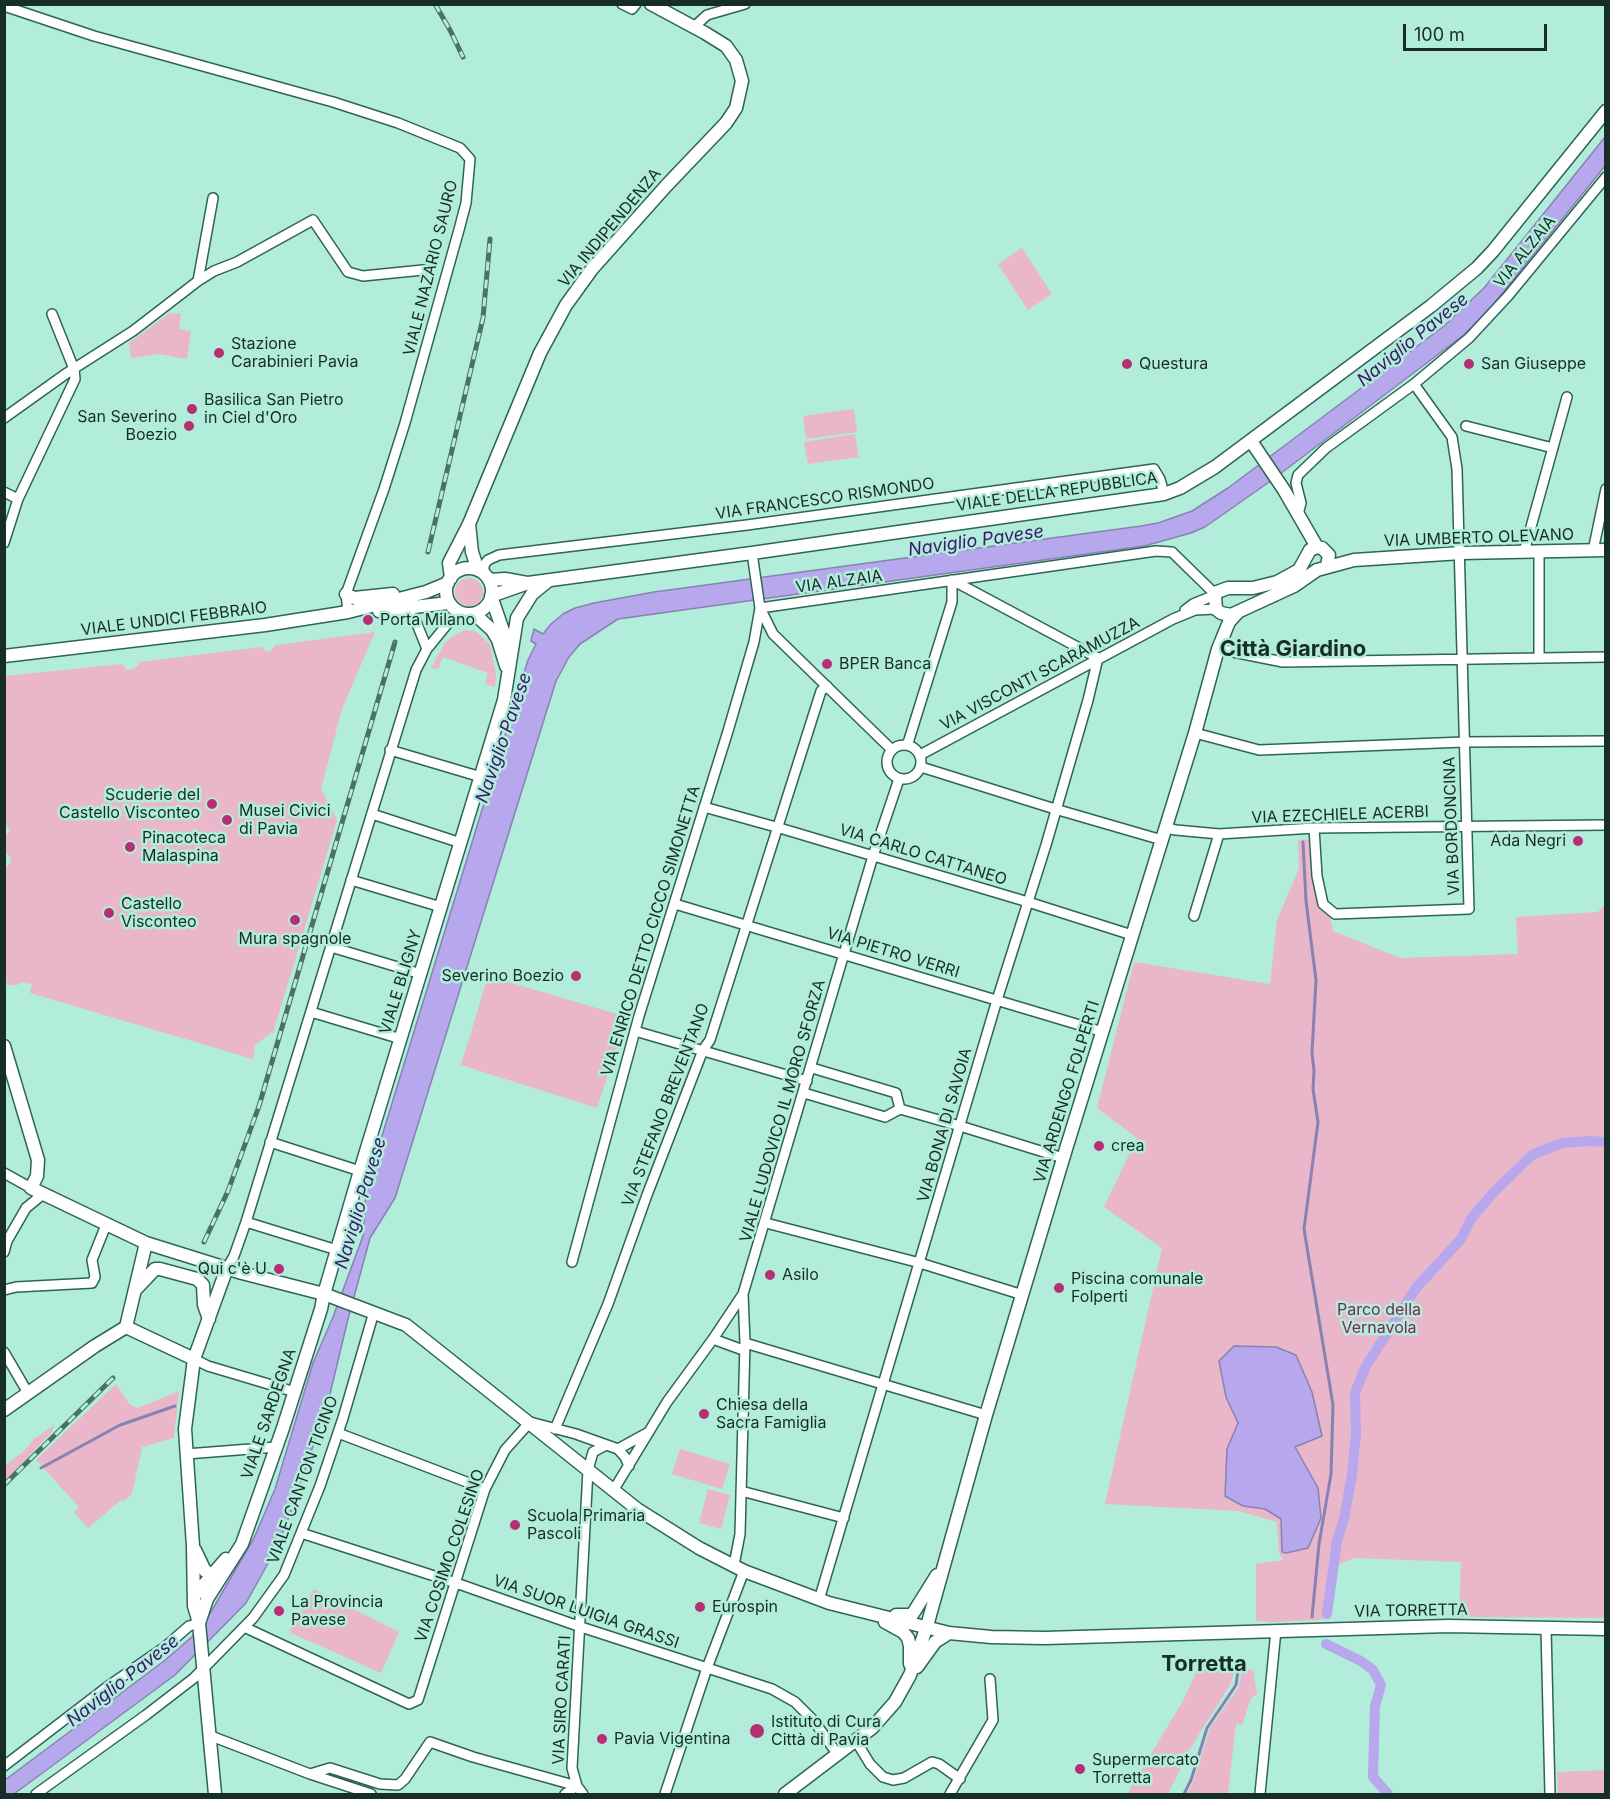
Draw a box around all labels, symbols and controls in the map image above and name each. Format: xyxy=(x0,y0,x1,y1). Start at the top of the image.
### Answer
scale bar xyxy=(1406,12,1550,50)
text: 100 m xyxy=(1414,24,1465,45)
street label: VIA INDIPENDENZA xyxy=(555,165,665,291)
street label: VIALE NAZARIO SAURO xyxy=(400,178,462,358)
street label: VIA ALZAIA xyxy=(1490,212,1560,292)
water label: Naviglio Pavese xyxy=(1353,289,1473,391)
place label: Stazione Carabinieri Pavia xyxy=(231,334,358,372)
marker: Stazione Carabinieri Pavia xyxy=(212,346,226,360)
place label: Questura xyxy=(1139,354,1208,374)
place label: San Giuseppe xyxy=(1481,354,1586,374)
marker: Questura xyxy=(1120,357,1134,371)
marker: San Giuseppe xyxy=(1462,357,1476,371)
place label: Basilica San Pietro in Ciel d'Oro xyxy=(204,390,344,428)
marker: Basilica San Pietro in Ciel d'Oro xyxy=(185,402,199,416)
place label: San Severino Boezio xyxy=(77,407,177,445)
marker: San Severino Boezio xyxy=(182,419,196,433)
street label: VIALE DELLA REPUBBLICA xyxy=(955,468,1159,516)
street label: VIA FRANCESCO RISMONDO xyxy=(714,474,936,524)
water label: Naviglio Pavese xyxy=(907,521,1045,561)
street label: VIA UMBERTO OLEVANO xyxy=(1384,525,1574,551)
street label: VIA ALZAIA xyxy=(794,566,884,598)
street label: VIALE UNDICI FEBBRAIO xyxy=(80,598,268,640)
place label: Porta Milano xyxy=(380,610,475,630)
marker: Porta Milano xyxy=(361,613,375,627)
street label: VIA VISCONTI SCARAMUZZA xyxy=(937,613,1143,735)
district label: Città Giardino xyxy=(1220,636,1366,662)
place label: BPER Banca xyxy=(839,654,931,674)
marker: BPER Banca xyxy=(820,657,834,671)
water label: Naviglio Pavese xyxy=(472,670,536,806)
street label: VIA BORDONCINA xyxy=(1440,756,1464,896)
street label: VIA ENRICO DETTO CICCO SIMONETTA xyxy=(598,783,704,1079)
place label: Scuderie del Castello Visconteo xyxy=(59,785,200,823)
marker: Scuderie del Castello Visconteo xyxy=(205,797,219,811)
place label: Musei Civici di Pavia xyxy=(239,801,331,839)
street label: VIA EZECHIELE ACERBI xyxy=(1251,802,1429,828)
marker: Musei Civici di Pavia xyxy=(220,813,234,827)
street label: VIA CARLO CATTANEO xyxy=(837,820,1009,890)
place label: Pinacoteca Malaspina xyxy=(142,828,226,866)
place label: Ada Negri xyxy=(1490,831,1566,851)
marker: Ada Negri xyxy=(1571,834,1585,848)
marker: Pinacoteca Malaspina xyxy=(123,840,137,854)
place label: Castello Visconteo xyxy=(121,894,197,932)
marker: Castello Visconteo xyxy=(102,906,116,920)
marker: Mura spagnole xyxy=(288,913,302,927)
street label: VIA PIETRO VERRI xyxy=(824,924,962,982)
street label: VIALE BLIGNY xyxy=(376,927,426,1037)
place label: Mura spagnole xyxy=(239,929,351,949)
place label: Severino Boezio xyxy=(442,966,564,986)
marker: Severino Boezio xyxy=(569,969,583,983)
street label: VIALE LUDOVICO IL MORO SFORZA xyxy=(736,977,830,1245)
street label: VIA ARDENGO FOLPERTI xyxy=(1030,999,1104,1185)
street label: VIA STEFANO BREVENTANO xyxy=(618,1001,714,1209)
street label: VIA BONA DI SAVOIA xyxy=(914,1046,976,1204)
water label: Naviglio Pavese xyxy=(331,1135,391,1271)
place label: crea xyxy=(1111,1136,1144,1156)
marker: crea xyxy=(1092,1139,1106,1153)
place label: Qui c'è U xyxy=(198,1259,267,1279)
marker: Qui c'è U xyxy=(272,1262,286,1276)
place label: Asilo xyxy=(782,1265,819,1285)
marker: Asilo xyxy=(763,1268,777,1282)
place label: Piscina comunale Folperti xyxy=(1071,1269,1203,1307)
marker: Piscina comunale Folperti xyxy=(1052,1281,1066,1295)
park label: Parco della Vernavola xyxy=(1337,1300,1421,1338)
street label: VIALE SARDEGNA xyxy=(238,1346,300,1482)
street label: VIALE CANTON TICINO xyxy=(264,1393,342,1567)
place label: Chiesa della Sacra Famiglia xyxy=(716,1395,826,1433)
marker: Chiesa della Sacra Famiglia xyxy=(697,1407,711,1421)
street label: VIA COSIMO COLESINO xyxy=(411,1467,489,1645)
place label: Scuola Primaria Pascoli xyxy=(527,1506,645,1544)
marker: Scuola Primaria Pascoli xyxy=(508,1518,522,1532)
street label: VIA SUOR LUIGIA GRASSI xyxy=(491,1571,681,1653)
place label: La Provincia Pavese xyxy=(291,1592,383,1630)
place label: Eurospin xyxy=(712,1597,778,1617)
marker: Eurospin xyxy=(693,1600,707,1614)
street label: VIA TORRETTA xyxy=(1354,1600,1468,1622)
marker: La Provincia Pavese xyxy=(272,1604,286,1618)
water label: Naviglio Pavese xyxy=(63,1630,183,1732)
street label: VIA SIRO CARATI xyxy=(549,1635,575,1765)
district label: Torretta xyxy=(1161,1651,1247,1677)
place label: Istituto di Cura Città di Pavia xyxy=(771,1712,881,1750)
marker: Istituto di Cura Città di Pavia xyxy=(748,1722,766,1740)
place label: Pavia Vigentina xyxy=(614,1729,730,1749)
marker: Pavia Vigentina xyxy=(595,1732,609,1746)
place label: Supermercato Torretta xyxy=(1092,1750,1199,1788)
marker: Supermercato Torretta xyxy=(1073,1762,1087,1776)

